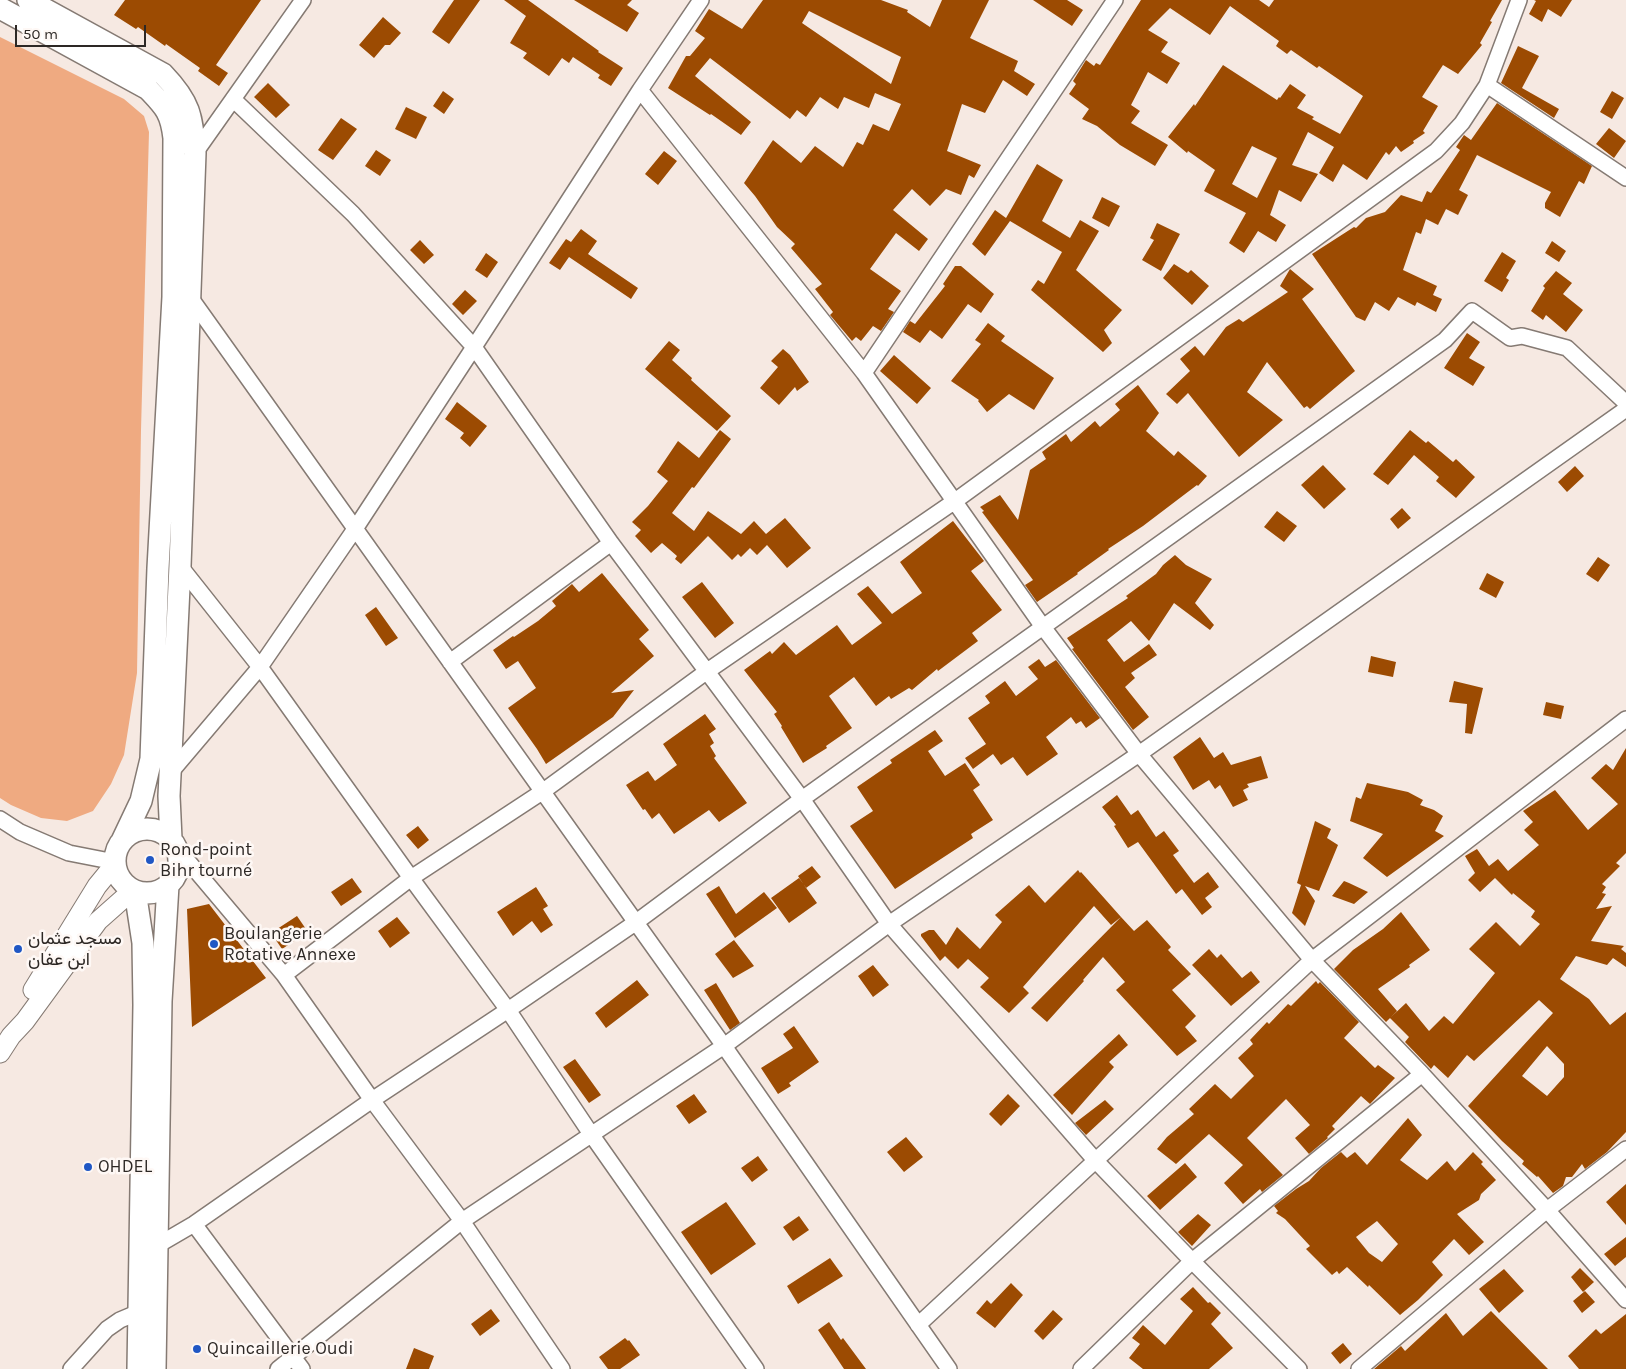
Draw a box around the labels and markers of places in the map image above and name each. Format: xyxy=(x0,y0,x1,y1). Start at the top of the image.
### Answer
place label: Rond-point Bihr tourné xyxy=(160,839,252,882)
marker: Rond-point Bihr tourné xyxy=(144,854,156,866)
place label: Boulangerie Rotative Annexe xyxy=(224,923,356,966)
place label: مسجد عثمان ابن عفان xyxy=(28,928,122,971)
marker: Boulangerie Rotative Annexe xyxy=(208,938,220,950)
marker: مسجد عثمان ابن عفان xyxy=(12,943,24,955)
place label: OHDEL xyxy=(98,1156,152,1178)
marker: OHDEL xyxy=(82,1161,94,1173)
place label: Quincaillerie Oudi xyxy=(207,1338,354,1360)
marker: Quincaillerie Oudi xyxy=(191,1343,203,1355)

